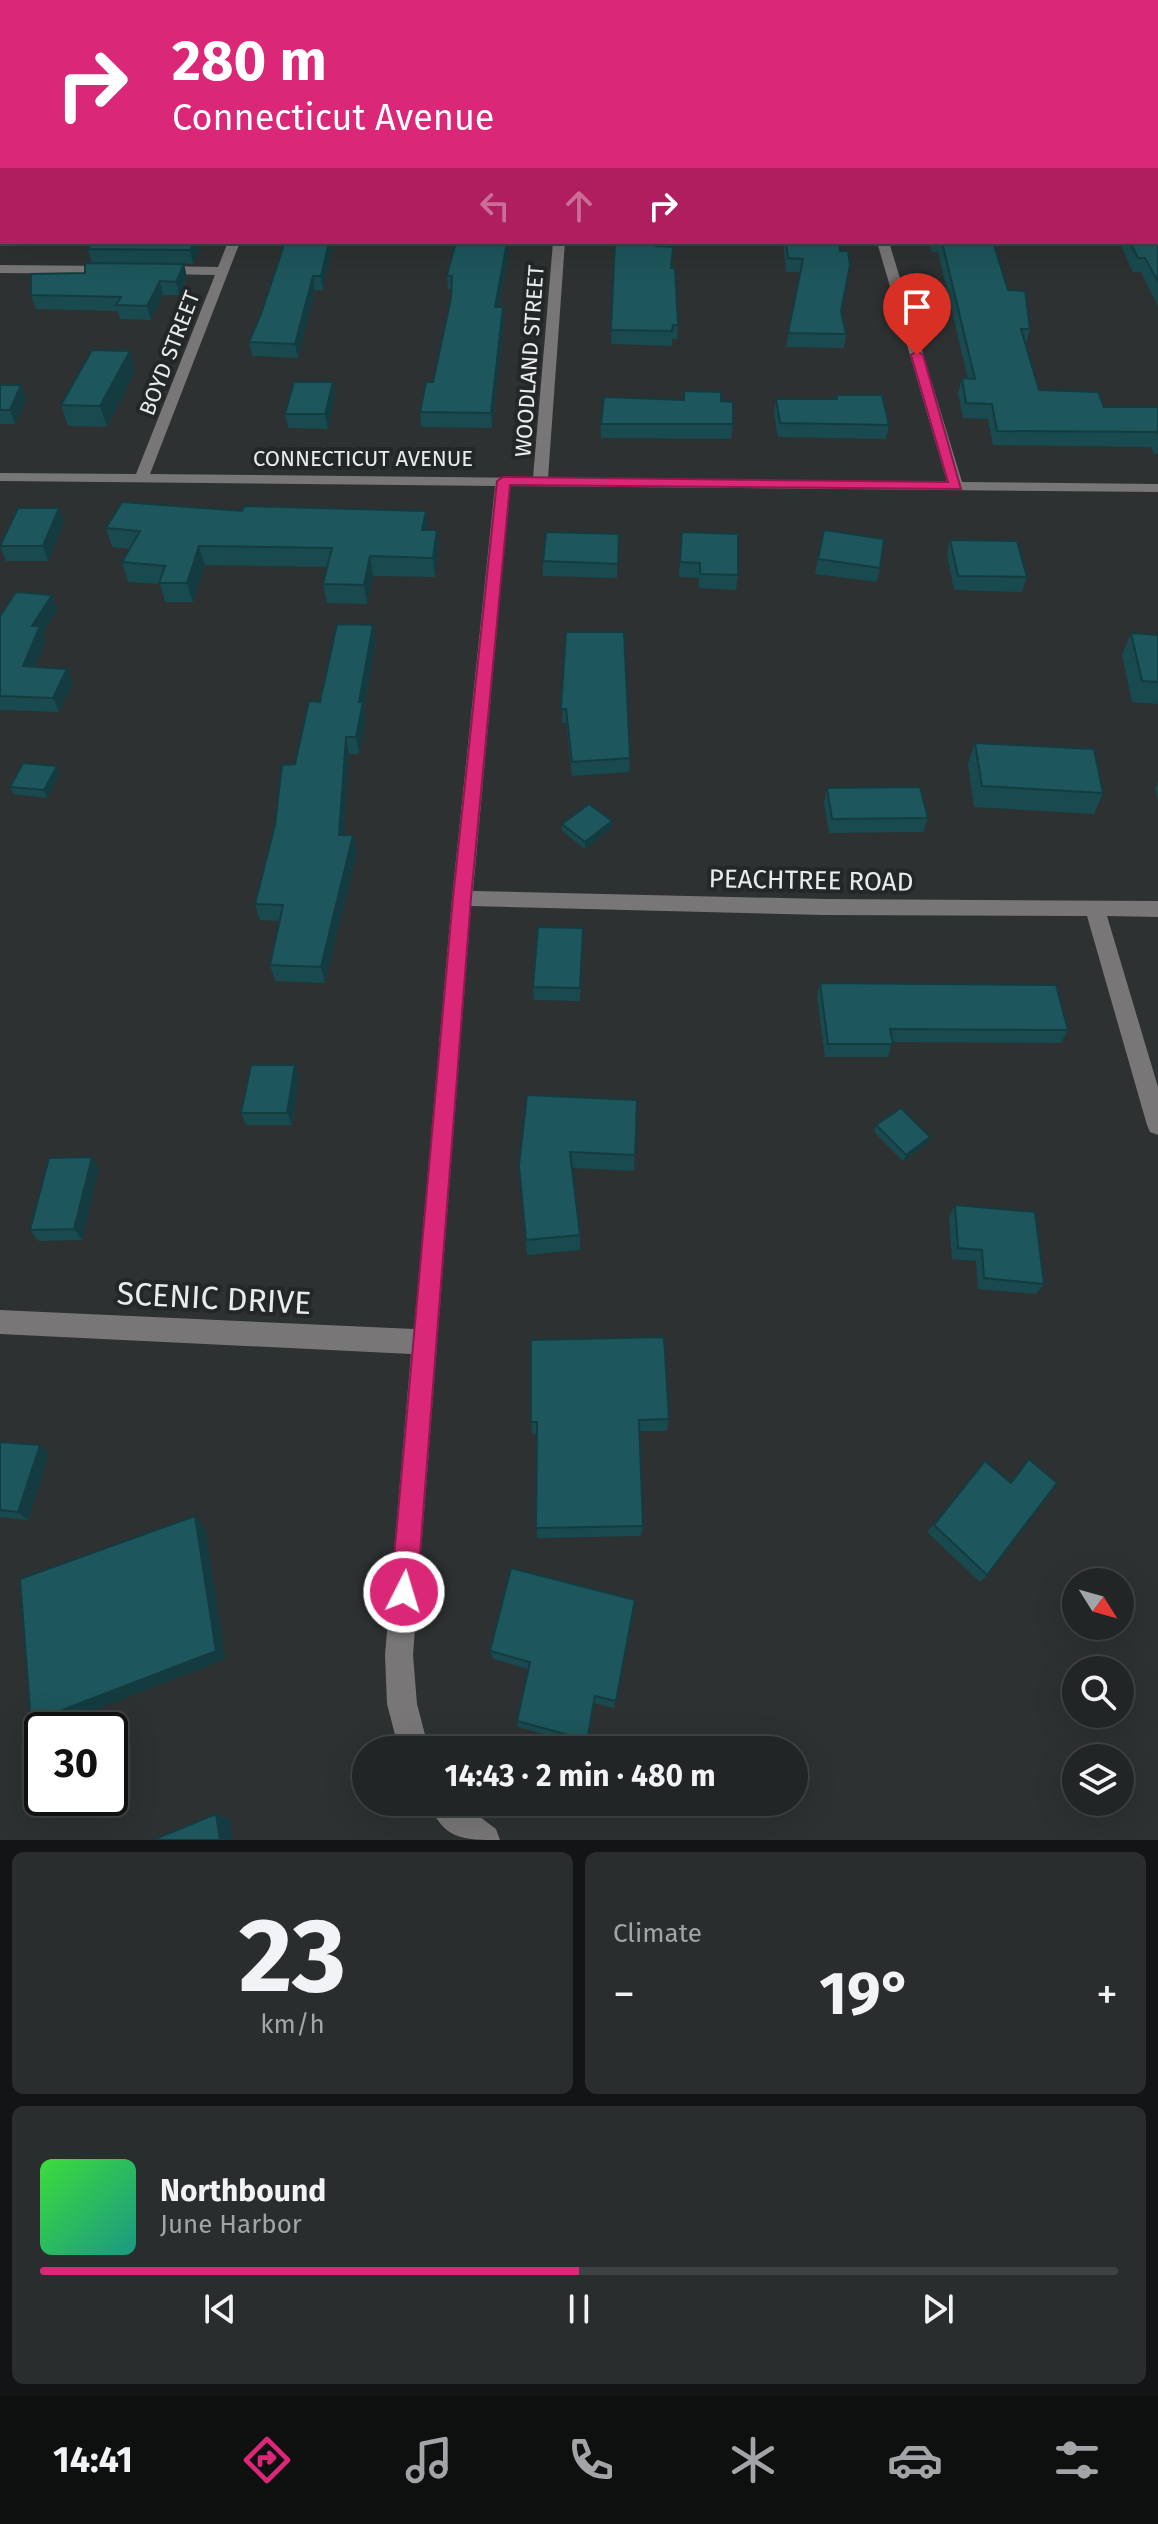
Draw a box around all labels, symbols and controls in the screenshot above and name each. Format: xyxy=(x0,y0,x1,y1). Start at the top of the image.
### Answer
text: 280 m xyxy=(172,28,327,95)
icon: right xyxy=(40,32,144,136)
text: Connecticut Avenue xyxy=(172,96,494,140)
icon: left xyxy=(473,184,517,228)
icon: ahead xyxy=(557,184,601,228)
icon: right xyxy=(641,184,685,228)
street label: WOODLAND STREET xyxy=(509,263,550,458)
pin xyxy=(883,273,951,355)
icon: arrive xyxy=(895,285,939,329)
street label: BOYD STREET xyxy=(133,287,206,419)
street label: CONNECTICUT AVENUE xyxy=(253,445,473,472)
street label: PEACHTREE ROAD xyxy=(708,863,914,898)
street label: SCENIC DRIVE xyxy=(116,1274,312,1322)
position arrow xyxy=(362,1550,446,1634)
north arrow xyxy=(1062,1568,1134,1640)
map controls xyxy=(1062,1568,1134,1816)
button: search xyxy=(1062,1656,1134,1728)
speed limit sign: 30 xyxy=(24,1712,128,1816)
button: layers xyxy=(1062,1744,1134,1816)
text: 14:43 · 2 min · 480 m xyxy=(445,1758,715,1794)
text: 23 xyxy=(239,1894,346,2019)
text: Climate xyxy=(613,1918,702,1949)
text: 19° xyxy=(819,1958,912,2030)
text: − xyxy=(613,1968,635,2021)
text: + xyxy=(1096,1968,1118,2021)
text: km/h xyxy=(260,2009,325,2040)
text: Northbound xyxy=(160,2173,326,2209)
text: June Harbor xyxy=(160,2209,302,2240)
icon: previous xyxy=(198,2287,242,2331)
icon: pause xyxy=(557,2287,601,2331)
icon: next xyxy=(916,2287,960,2331)
icon: directions xyxy=(239,2432,295,2488)
icon: music xyxy=(401,2432,457,2488)
icon: phone xyxy=(563,2432,619,2488)
icon: climate xyxy=(725,2432,781,2488)
icon: car xyxy=(887,2432,943,2488)
icon: filters xyxy=(1049,2432,1105,2488)
text: 14:41 xyxy=(53,2438,133,2482)

